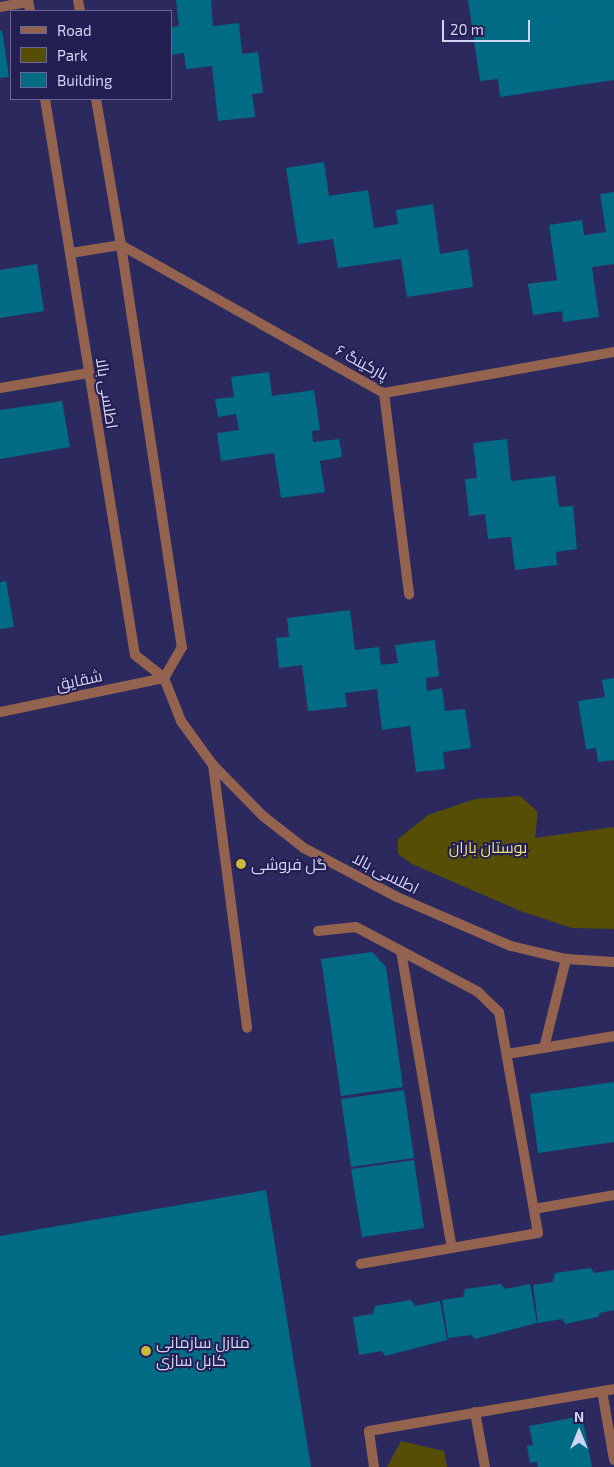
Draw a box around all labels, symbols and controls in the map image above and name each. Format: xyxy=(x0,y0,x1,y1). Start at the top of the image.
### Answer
legend xyxy=(10,10,172,100)
scale bar xyxy=(444,10,532,42)
text: 20 m xyxy=(450,20,484,38)
text: Road xyxy=(57,21,92,39)
text: Park xyxy=(57,46,88,64)
text: Building xyxy=(57,71,112,89)
street label: پارکینگ ۶ xyxy=(332,340,392,384)
street label: اطلسی بالا xyxy=(92,356,122,430)
street label: شقایق xyxy=(54,666,104,694)
park label: بوستان باران xyxy=(449,837,527,857)
street label: اطلسی بالا xyxy=(350,848,422,898)
place label: گل فروشی xyxy=(251,854,327,874)
marker: گل فروشی xyxy=(235,858,247,870)
place label: منازل سازمانی کابل سازی xyxy=(156,1332,250,1370)
marker: منازل سازمانی کابل سازی xyxy=(140,1345,152,1357)
north arrow xyxy=(554,1407,604,1457)
text: N xyxy=(574,1408,584,1425)

